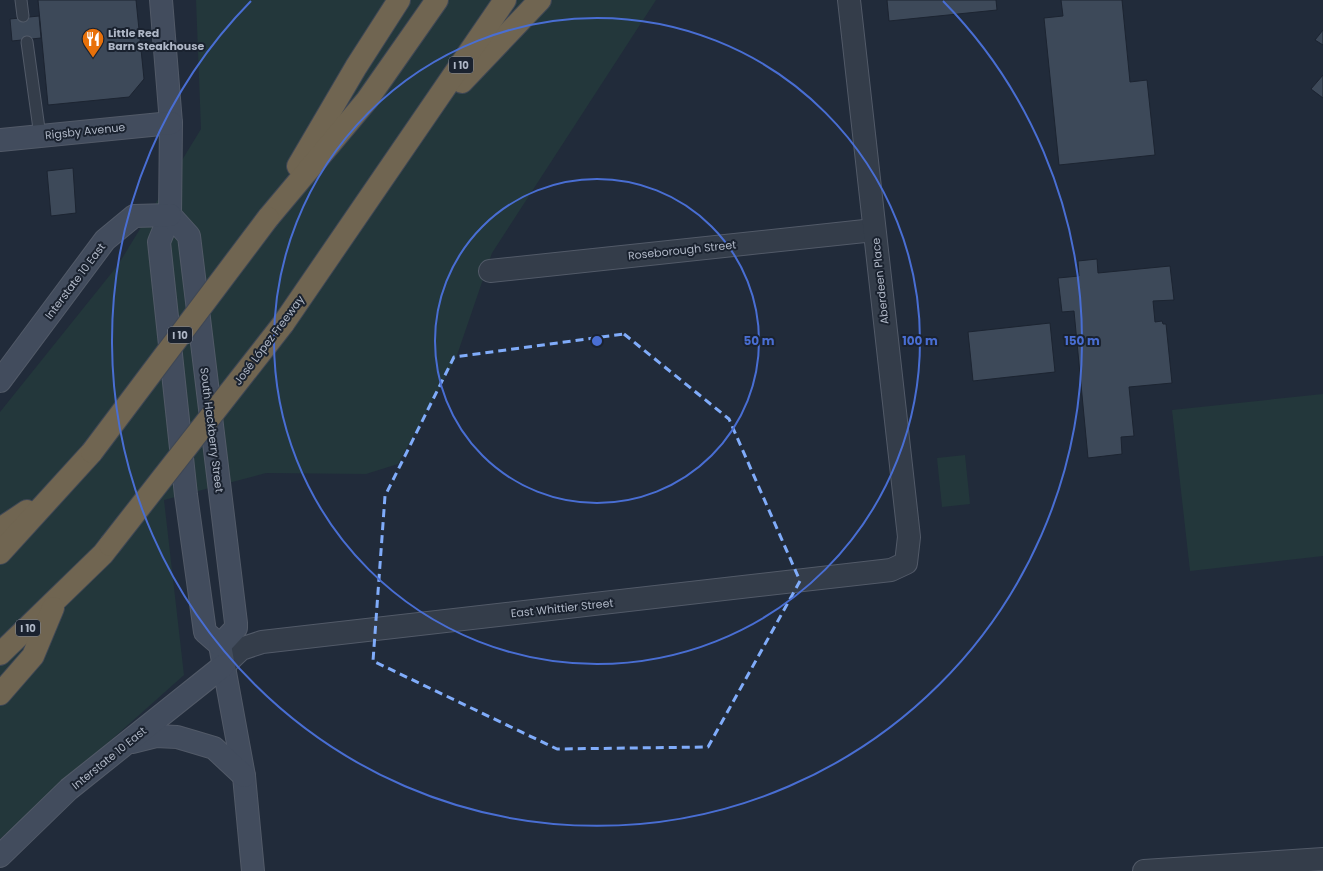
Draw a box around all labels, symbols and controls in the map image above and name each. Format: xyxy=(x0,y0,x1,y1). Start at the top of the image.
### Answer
place label: Little Red Barn Steakhouse xyxy=(108,25,204,54)
restaurant icon: Little Red Barn Steakhouse xyxy=(80,26,106,59)
road number: I 10 xyxy=(449,57,473,73)
street label: Rigsby Avenue xyxy=(44,119,126,143)
street label: Roseborough Street xyxy=(627,236,737,264)
street label: Aberdeen Place xyxy=(867,237,892,325)
street label: Interstate 10 East xyxy=(41,240,109,322)
street label: José López Freeway xyxy=(230,291,308,388)
road number: I 10 xyxy=(168,327,192,343)
text: 50 m xyxy=(744,332,775,349)
text: 100 m xyxy=(902,332,938,349)
text: 150 m xyxy=(1064,332,1100,349)
centre of rings xyxy=(590,334,604,348)
street label: South Hackberry Street xyxy=(196,367,228,493)
street label: East Whittier Street xyxy=(510,595,614,621)
road number: I 10 xyxy=(16,620,40,636)
street label: Interstate 10 East xyxy=(68,723,150,793)

